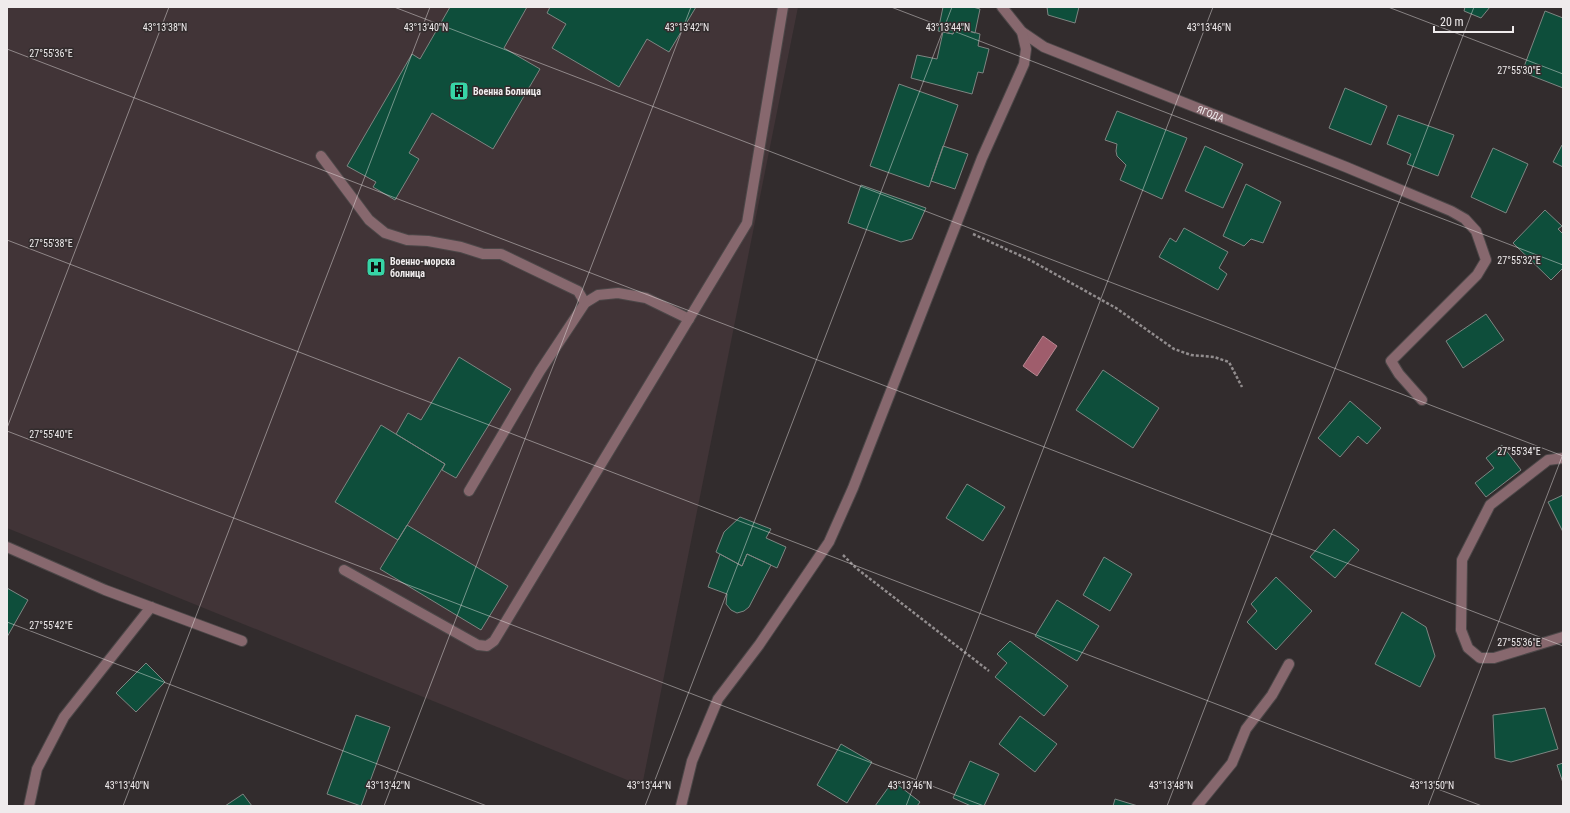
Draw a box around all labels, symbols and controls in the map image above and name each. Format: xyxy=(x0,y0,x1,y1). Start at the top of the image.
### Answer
scale bar xyxy=(1434,8,1513,34)
text: 20 m xyxy=(1440,15,1464,29)
text: 43°13'38"N xyxy=(143,22,187,33)
text: 43°13'40"N xyxy=(404,22,448,33)
text: 43°13'42"N xyxy=(665,22,709,33)
text: 43°13'44"N xyxy=(926,22,970,33)
text: 43°13'46"N xyxy=(1187,22,1231,33)
text: 27°55'36"E xyxy=(29,48,73,59)
text: 27°55'30"E xyxy=(1497,65,1541,76)
building icon: Военна Болница xyxy=(448,80,470,102)
place label: Военна Болница xyxy=(473,86,541,97)
street label: ЯГОДА xyxy=(1195,103,1226,124)
text: 27°55'38"E xyxy=(29,238,73,249)
text: 27°55'32"E xyxy=(1497,255,1541,266)
hospital icon: Военно-морска болница xyxy=(365,256,387,278)
place label: Военно-морска болница xyxy=(390,256,455,279)
text: 27°55'40"E xyxy=(29,429,73,440)
text: 27°55'34"E xyxy=(1497,446,1541,457)
text: 27°55'42"E xyxy=(29,620,73,631)
text: 27°55'36"E xyxy=(1497,637,1541,648)
text: 43°13'40"N xyxy=(105,780,149,791)
text: 43°13'42"N xyxy=(366,780,410,791)
text: 43°13'44"N xyxy=(627,780,671,791)
text: 43°13'46"N xyxy=(888,780,932,791)
text: 43°13'48"N xyxy=(1149,780,1193,791)
text: 43°13'50"N xyxy=(1410,780,1454,791)

